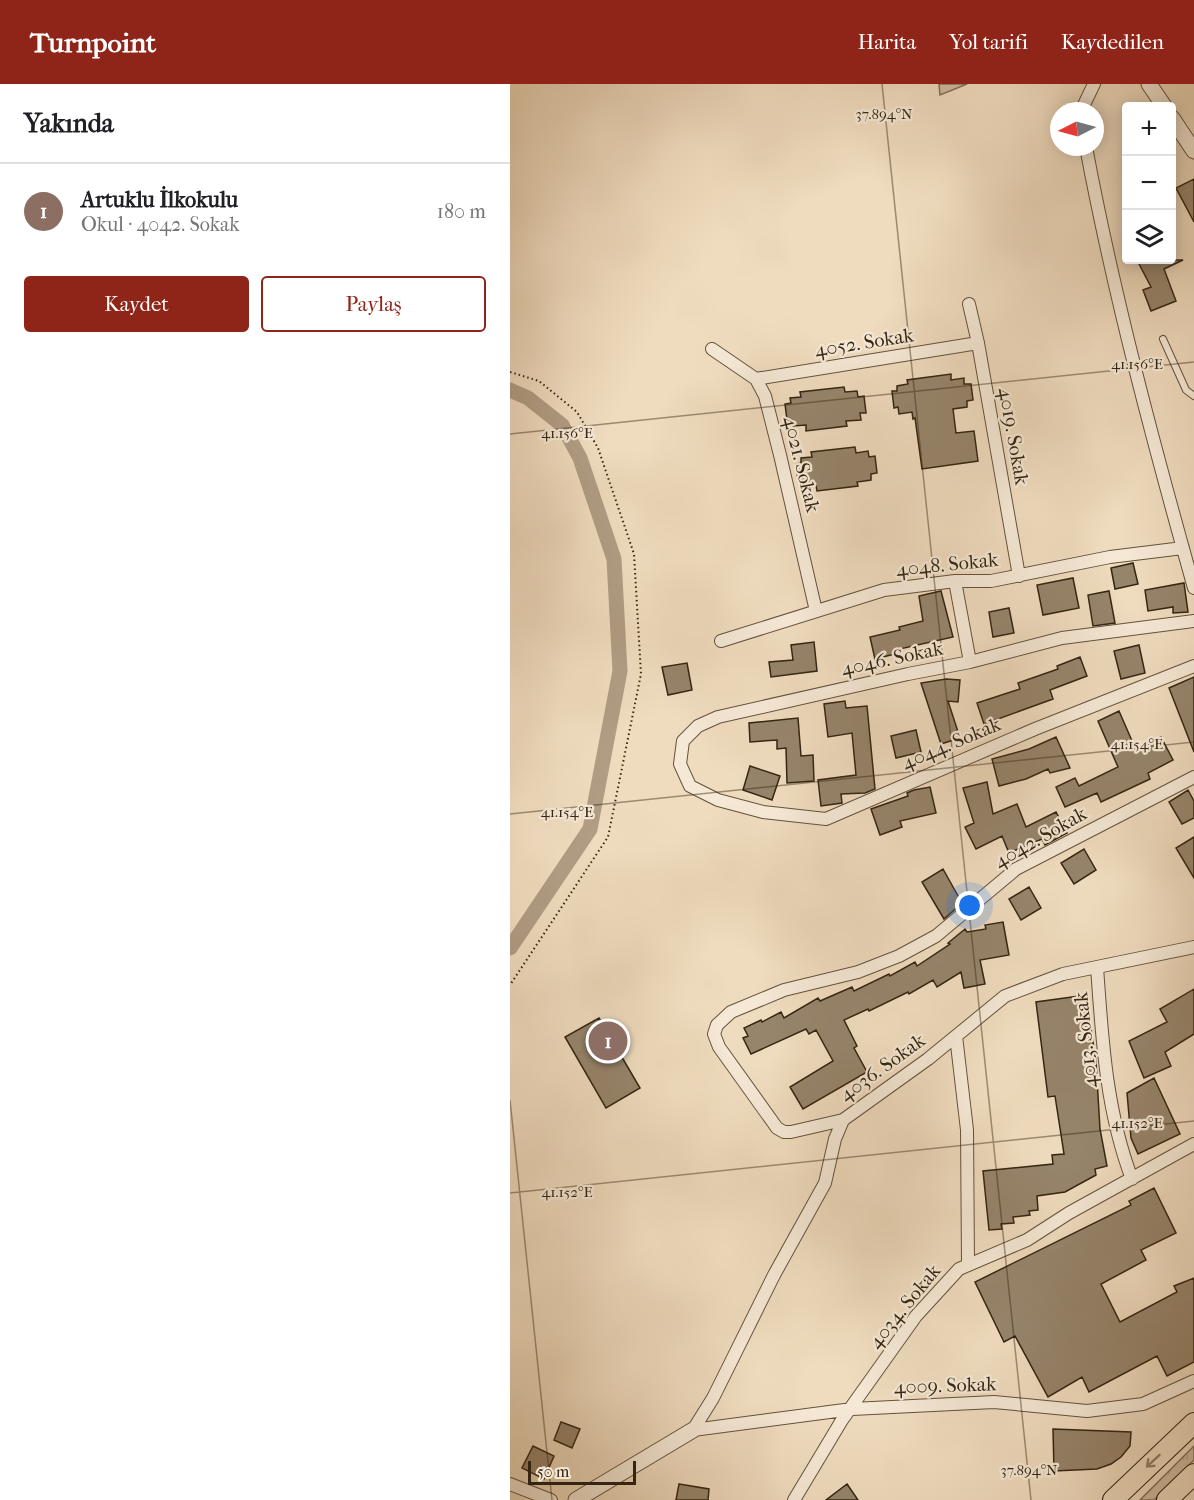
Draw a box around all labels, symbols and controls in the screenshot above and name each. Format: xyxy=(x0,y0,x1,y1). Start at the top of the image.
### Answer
text: Turnpoint xyxy=(30,26,156,59)
text: Harita xyxy=(858,30,916,54)
text: Yol tarifi xyxy=(949,30,1028,54)
text: Kaydedilen xyxy=(1061,30,1164,54)
north arrow xyxy=(1050,102,1104,156)
map controls xyxy=(1122,102,1176,264)
button: + xyxy=(1122,102,1176,156)
text: 37.894°N xyxy=(855,105,913,123)
text: Yakında xyxy=(24,108,114,139)
button: − xyxy=(1122,156,1176,210)
text: Artuklu İlkokulu xyxy=(81,187,238,213)
text: 1 xyxy=(40,200,47,223)
text: 180 m xyxy=(437,200,486,223)
button: layers xyxy=(1122,210,1176,264)
text: Okul · 4042. Sokak xyxy=(81,213,240,236)
button: Kaydet xyxy=(24,276,249,332)
button: Paylaş xyxy=(261,276,486,332)
street label: 4052. Sokak xyxy=(813,323,916,362)
text: 41.156°E xyxy=(1111,355,1163,373)
street label: 4019. Sokak xyxy=(994,386,1034,487)
street label: 4021. Sokak xyxy=(778,414,825,515)
text: 41.156°E xyxy=(541,424,593,442)
street label: 4048. Sokak xyxy=(895,548,1000,581)
street label: 4046. Sokak xyxy=(839,636,946,681)
street label: 4044. Sokak xyxy=(898,712,1005,775)
text: 41.154°E xyxy=(1111,735,1163,753)
street label: 4042. Sokak xyxy=(990,801,1091,873)
text: 41.154°E xyxy=(541,803,593,821)
your location xyxy=(955,891,984,920)
street label: 4013. Sokak xyxy=(1069,990,1102,1089)
pin: 1 xyxy=(588,1018,628,1064)
street label: 4036. Sokak xyxy=(835,1028,930,1106)
text: 41.152°E xyxy=(1111,1114,1163,1132)
text: 41.152°E xyxy=(541,1183,593,1201)
street label: 4034. Sokak xyxy=(863,1259,946,1353)
street label: 4009. Sokak xyxy=(893,1372,997,1399)
one-way arrow xyxy=(1146,1454,1161,1468)
scale bar xyxy=(528,1458,636,1486)
text: 37.894°N xyxy=(1000,1461,1058,1479)
text: 50 m xyxy=(537,1462,569,1481)

